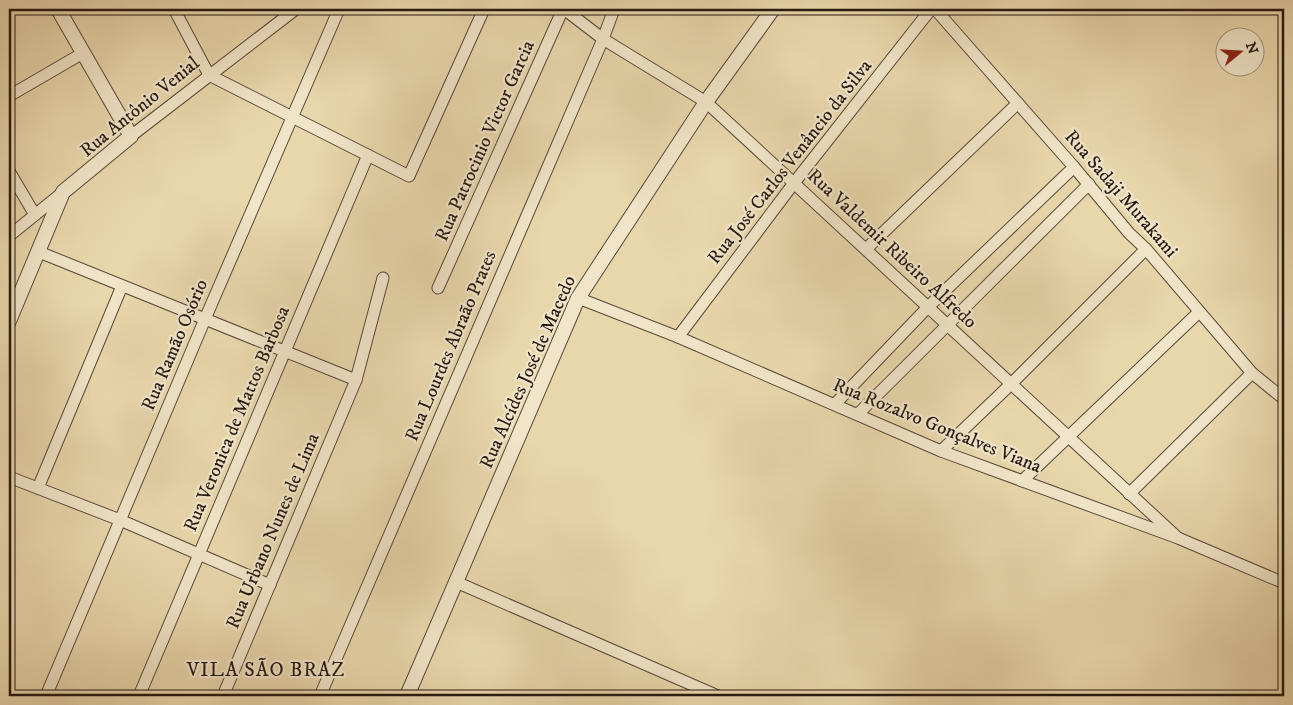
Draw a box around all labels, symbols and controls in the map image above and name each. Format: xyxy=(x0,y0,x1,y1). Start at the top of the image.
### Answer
north arrow xyxy=(1216,28,1266,78)
street label: Rua Patrocinio Victor Garcia xyxy=(430,37,540,245)
text: N xyxy=(1241,40,1262,57)
street label: Rua Antônio Venial xyxy=(76,52,205,162)
street label: Rua José Carlos Venâncio da Silva xyxy=(703,55,877,269)
street label: Rua Sadaji Murakami xyxy=(1059,126,1183,262)
street label: Rua Valdemir Ribeiro Alfredo xyxy=(802,164,982,334)
street label: Rua Lourdes Abraão Prates xyxy=(400,247,502,445)
street label: Rua Alcídes José de Macedo xyxy=(475,272,581,472)
street label: Rua Ramão Osório xyxy=(137,276,213,414)
street label: Rua Veronica de Mattos Barbosa xyxy=(179,303,295,535)
street label: Rua Rozalvo Gonçalves Viana xyxy=(829,374,1045,478)
street label: Rua Urbano Nunes de Lima xyxy=(221,430,325,632)
district label: VILA SÃO BRAZ xyxy=(186,657,345,683)

